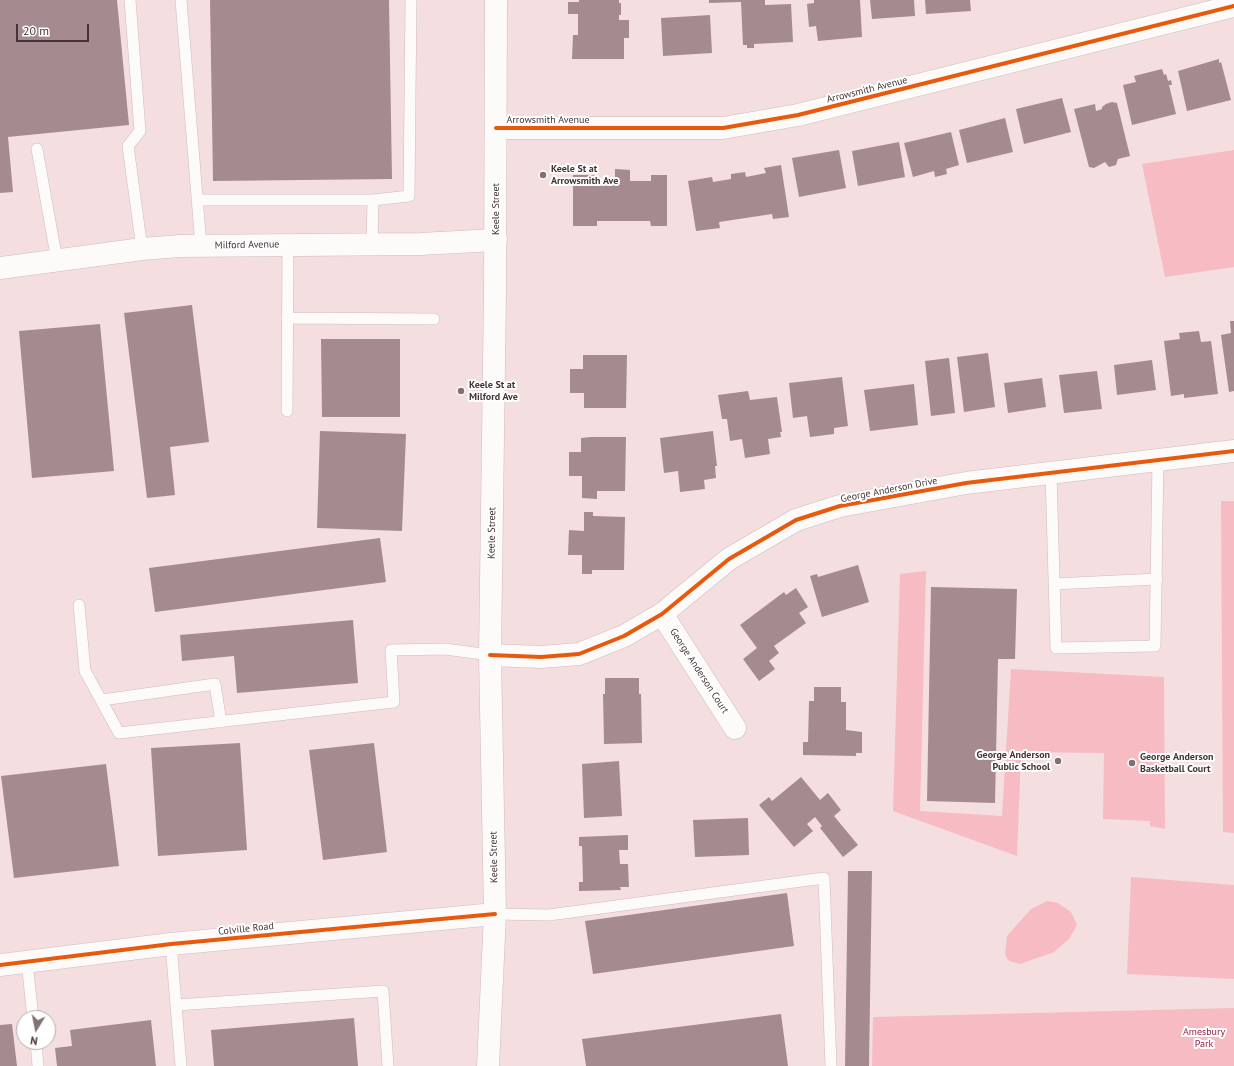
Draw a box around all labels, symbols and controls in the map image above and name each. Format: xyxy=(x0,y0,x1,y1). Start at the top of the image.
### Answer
scale bar xyxy=(18,16,91,42)
text: 20 m xyxy=(23,23,49,38)
street label: Arrowsmith Avenue xyxy=(825,74,909,106)
street label: Arrowsmith Avenue xyxy=(506,114,590,126)
place label: Keele St at Arrowsmith Ave xyxy=(551,163,618,186)
marker: Keele St at Arrowsmith Ave xyxy=(538,170,548,180)
street label: Keele Street xyxy=(490,183,502,235)
street label: Milford Avenue xyxy=(215,238,279,252)
place label: Keele St at Milford Ave xyxy=(469,379,518,402)
marker: Keele St at Milford Ave xyxy=(456,386,466,396)
street label: George Anderson Drive xyxy=(840,475,938,505)
street label: Keele Street xyxy=(486,507,498,559)
street label: George Anderson Court xyxy=(667,626,731,716)
place label: George Anderson Public School xyxy=(977,749,1050,772)
place label: George Anderson Basketball Court xyxy=(1140,751,1213,774)
marker: George Anderson Public School xyxy=(1053,756,1063,766)
marker: George Anderson Basketball Court xyxy=(1127,758,1137,768)
street label: Keele Street xyxy=(488,831,500,883)
street label: Colville Road xyxy=(218,920,274,938)
north arrow xyxy=(16,1010,56,1050)
park label: Amesbury Park xyxy=(1183,1026,1225,1050)
text: N xyxy=(29,1033,39,1048)

